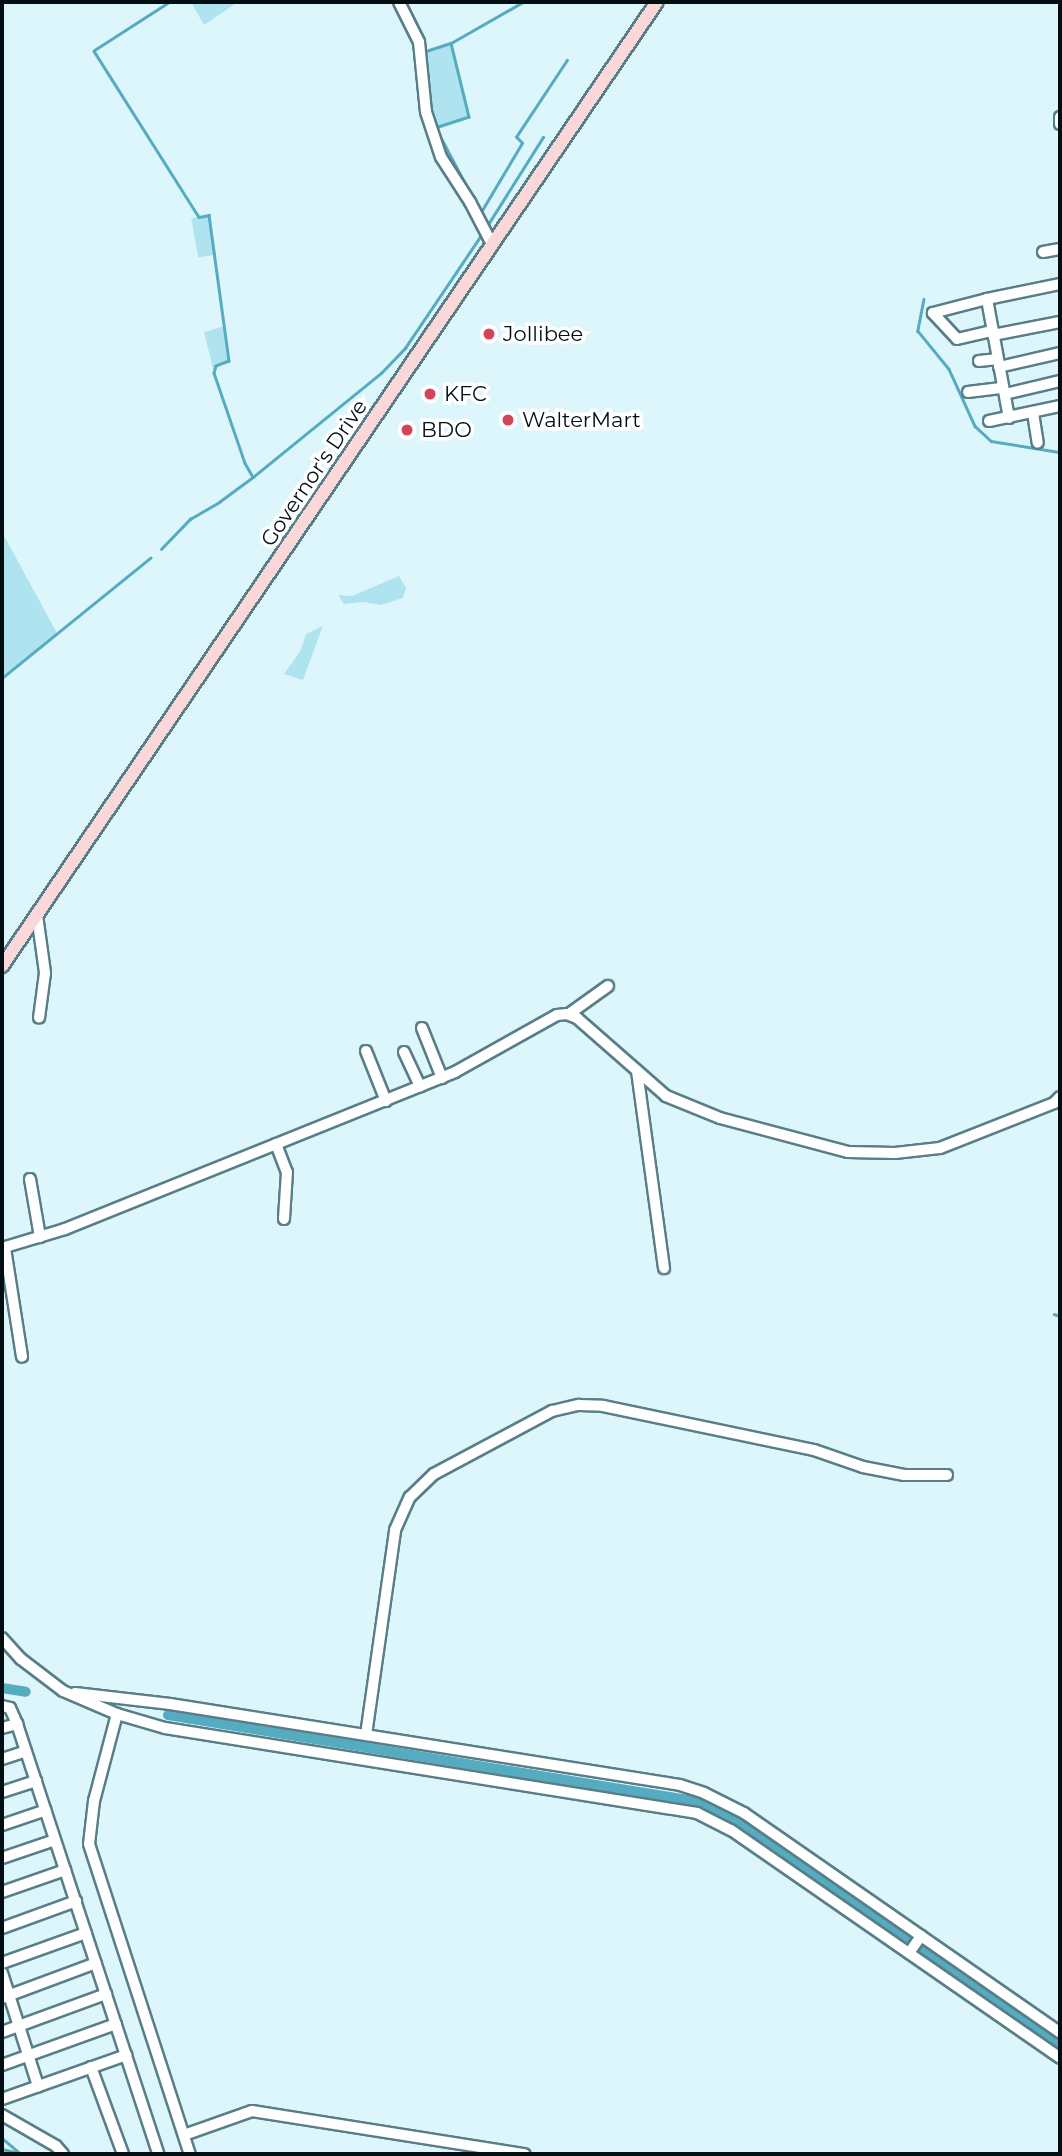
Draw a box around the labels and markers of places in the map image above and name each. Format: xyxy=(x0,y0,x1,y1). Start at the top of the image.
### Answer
place label: Jollibee xyxy=(503,321,583,347)
marker: Jollibee xyxy=(481,326,497,342)
place label: KFC xyxy=(444,381,487,407)
marker: KFC xyxy=(422,386,438,402)
place label: WalterMart xyxy=(522,407,641,433)
marker: WalterMart xyxy=(500,412,516,428)
place label: BDO xyxy=(421,417,472,443)
marker: BDO xyxy=(399,422,415,438)

